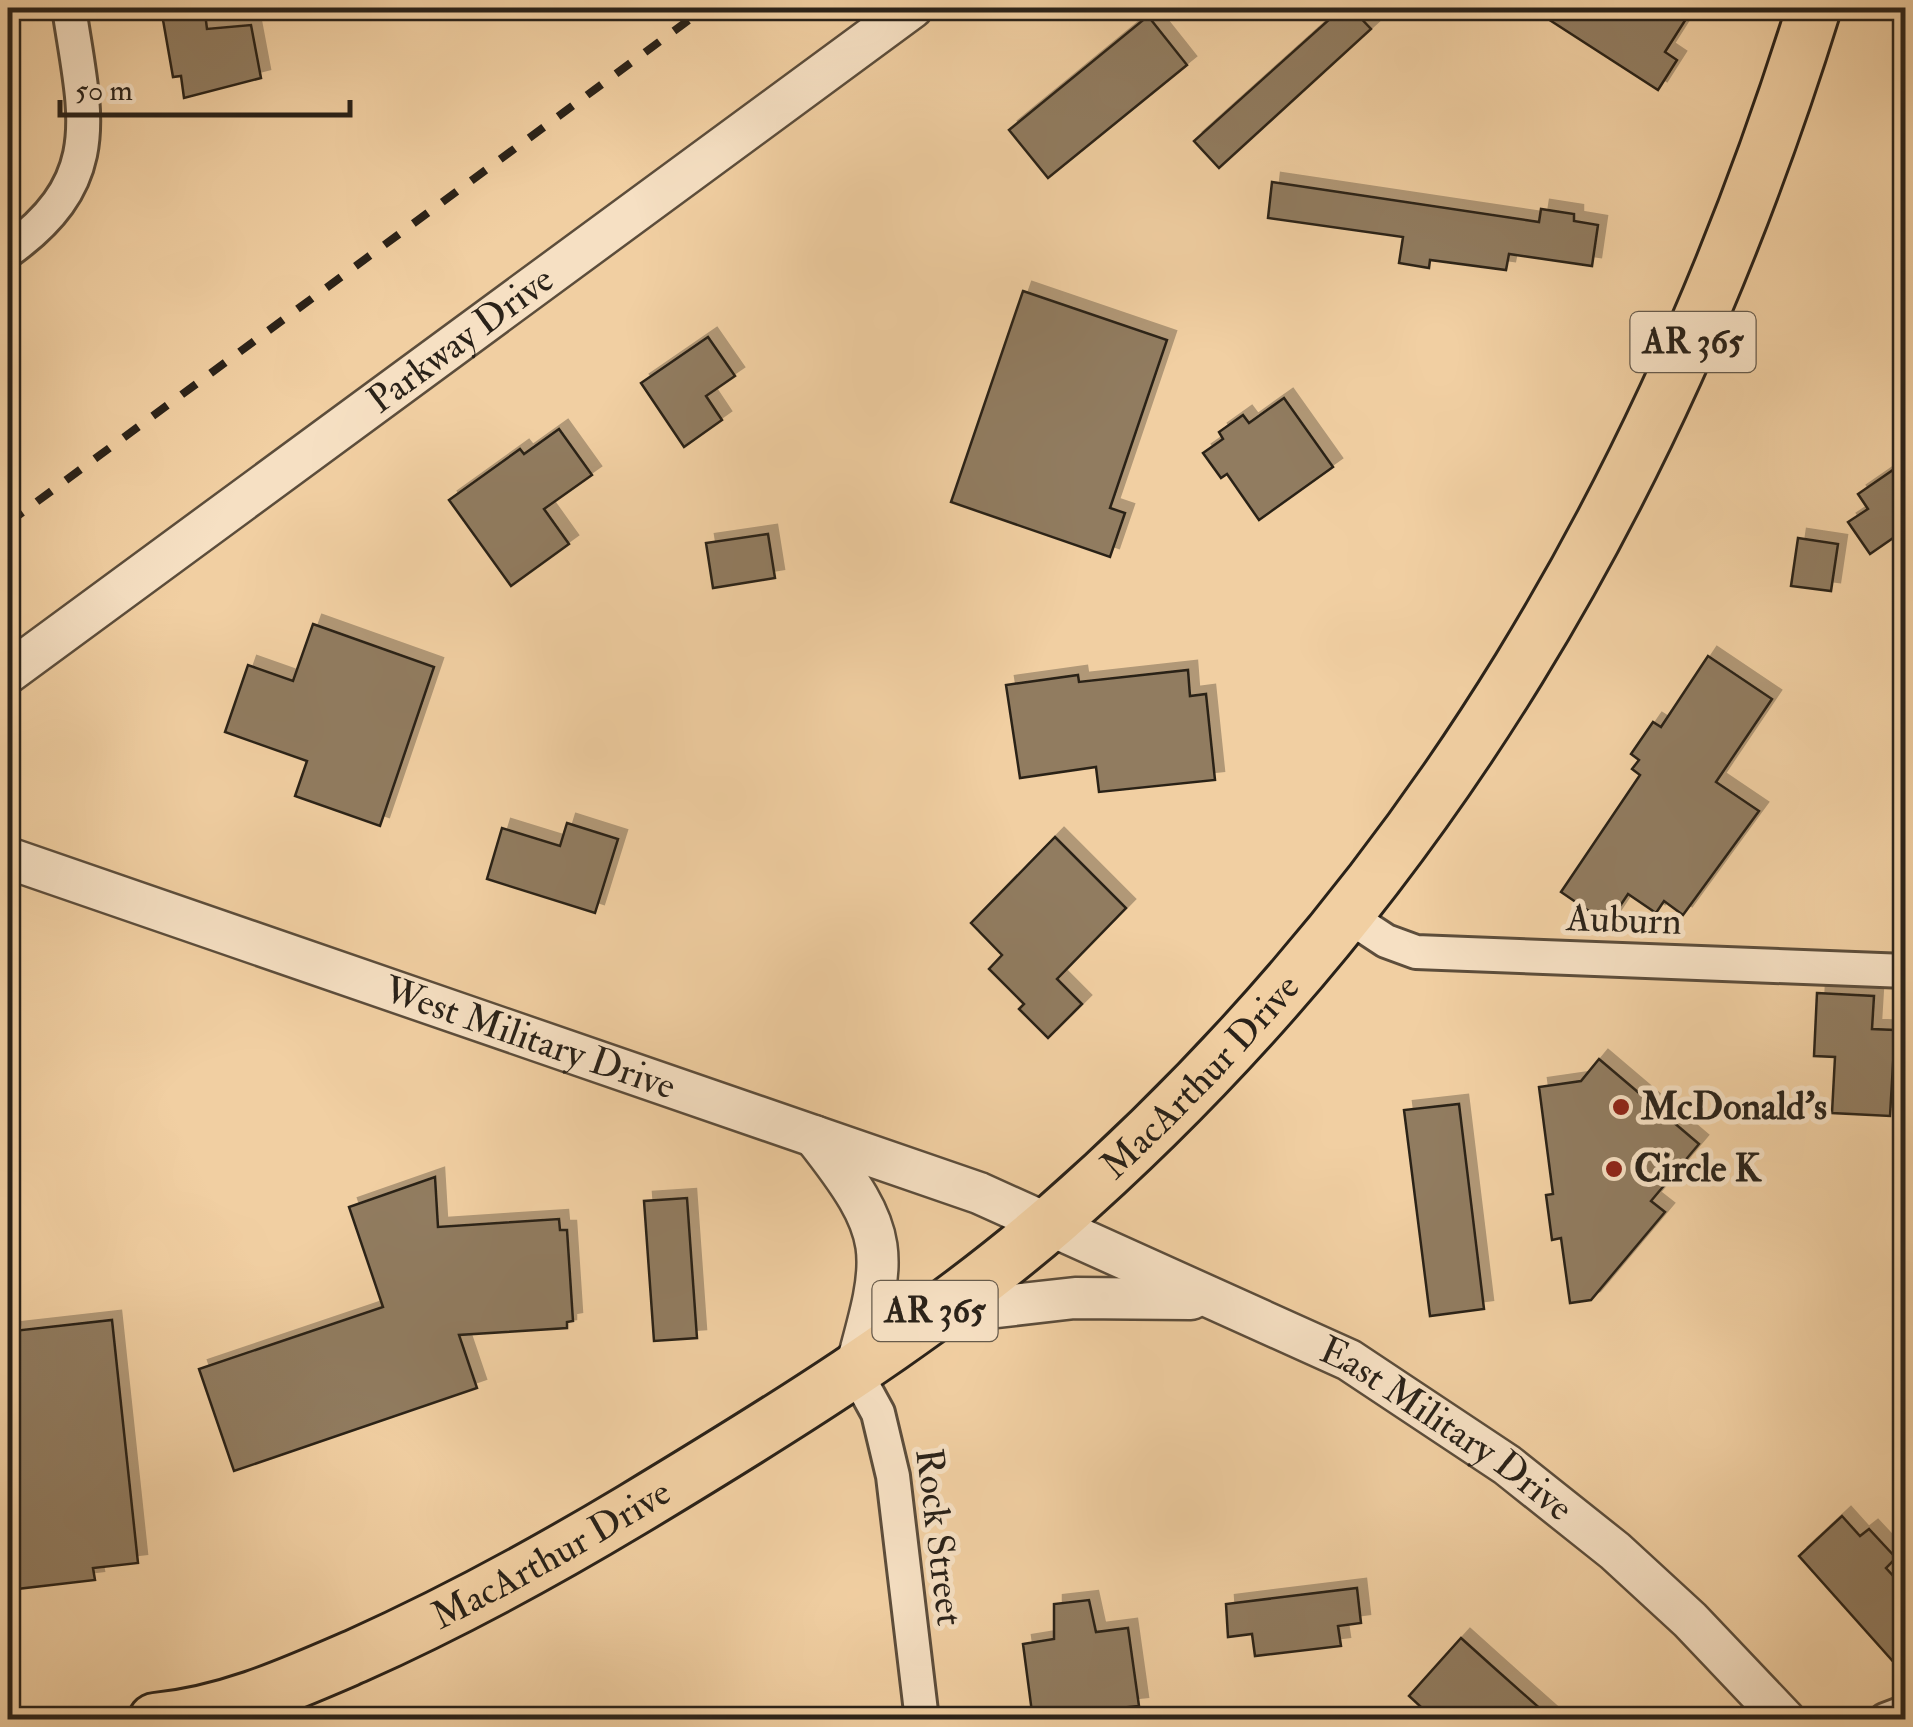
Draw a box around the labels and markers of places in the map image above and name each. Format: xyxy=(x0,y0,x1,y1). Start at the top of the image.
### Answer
place label: McDonald's xyxy=(1640,1083,1827,1131)
marker: McDonald's xyxy=(1610,1096,1632,1118)
place label: Circle K xyxy=(1634,1145,1762,1193)
marker: Circle K xyxy=(1603,1158,1625,1180)

